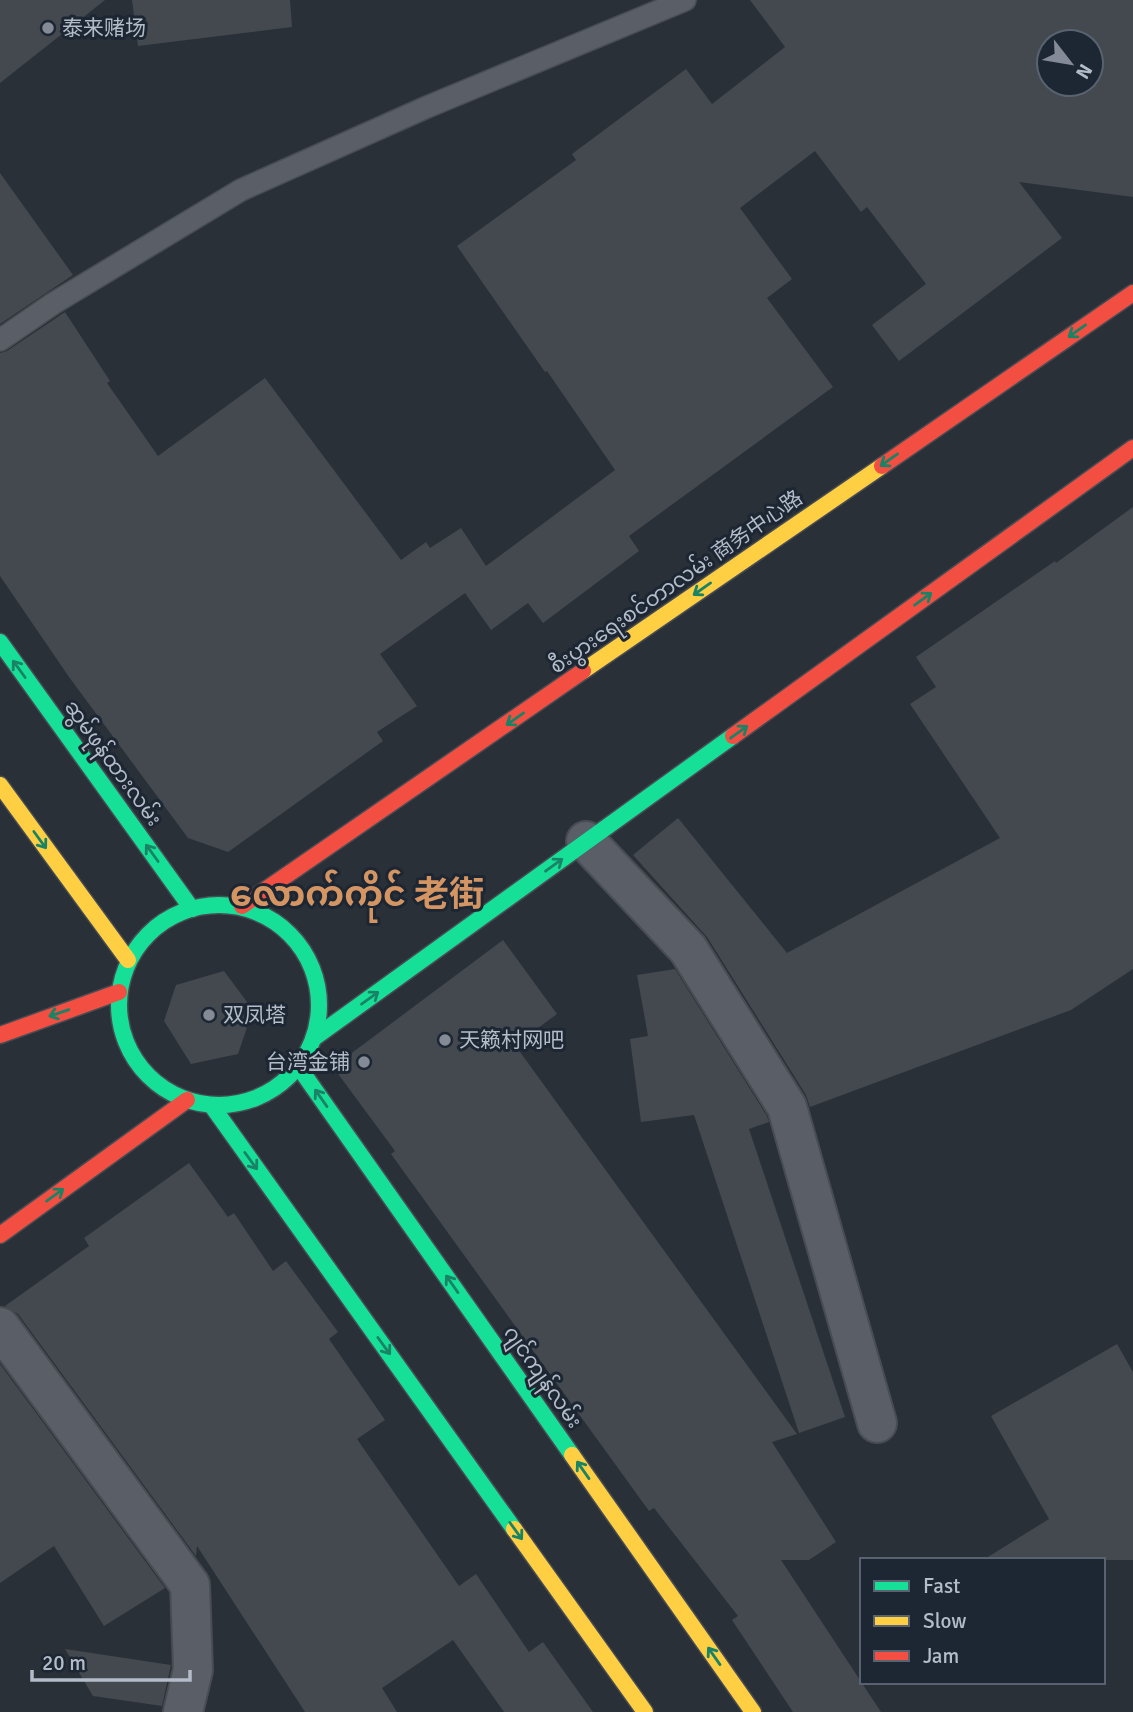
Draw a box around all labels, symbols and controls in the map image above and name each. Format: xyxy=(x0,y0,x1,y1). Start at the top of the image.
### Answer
place label: 泰来赌场 xyxy=(62,15,146,41)
marker: 泰来赌场 xyxy=(40,20,56,36)
north arrow xyxy=(1035,28,1105,98)
text: N xyxy=(1070,59,1097,83)
one-way arrow xyxy=(1068,324,1087,338)
one-way arrow xyxy=(880,453,900,467)
street label: စီးပွားရေးစင်တာလမ်း 商务中心路 xyxy=(543,482,810,683)
one-way arrow xyxy=(693,582,712,597)
one-way arrow xyxy=(913,592,932,606)
one-way arrow xyxy=(12,660,26,679)
street label: ဆွမ်ဖုန်ထားလမ်း xyxy=(55,693,170,833)
one-way arrow xyxy=(506,711,525,726)
one-way arrow xyxy=(729,725,748,740)
one-way arrow xyxy=(33,831,48,849)
one-way arrow xyxy=(145,844,160,863)
one-way arrow xyxy=(544,857,563,872)
district label: လောက်ကိုင် 老街 xyxy=(230,869,484,923)
one-way arrow xyxy=(360,991,379,1006)
place label: 双凤塔 xyxy=(223,1002,286,1028)
one-way arrow xyxy=(48,1007,70,1020)
marker: 双凤塔 xyxy=(201,1007,217,1023)
place label: 天籁村网吧 xyxy=(459,1027,564,1053)
marker: 天籁村网吧 xyxy=(437,1032,453,1048)
place label: 台湾金铺 xyxy=(266,1049,350,1075)
marker: 台湾金铺 xyxy=(356,1054,372,1070)
one-way arrow xyxy=(314,1089,328,1108)
one-way arrow xyxy=(244,1151,258,1170)
one-way arrow xyxy=(45,1188,64,1202)
one-way arrow xyxy=(445,1275,459,1294)
street label: ဂျင်ကျန်လမ်း xyxy=(494,1319,590,1436)
one-way arrow xyxy=(377,1336,391,1355)
one-way arrow xyxy=(576,1461,590,1480)
one-way arrow xyxy=(509,1521,523,1540)
legend xyxy=(860,1558,1105,1684)
text: Fast xyxy=(923,1573,960,1599)
text: Slow xyxy=(923,1608,967,1634)
scale bar xyxy=(32,1638,189,1682)
text: Jam xyxy=(923,1643,959,1669)
one-way arrow xyxy=(707,1647,721,1666)
text: 20 m xyxy=(42,1650,86,1676)

